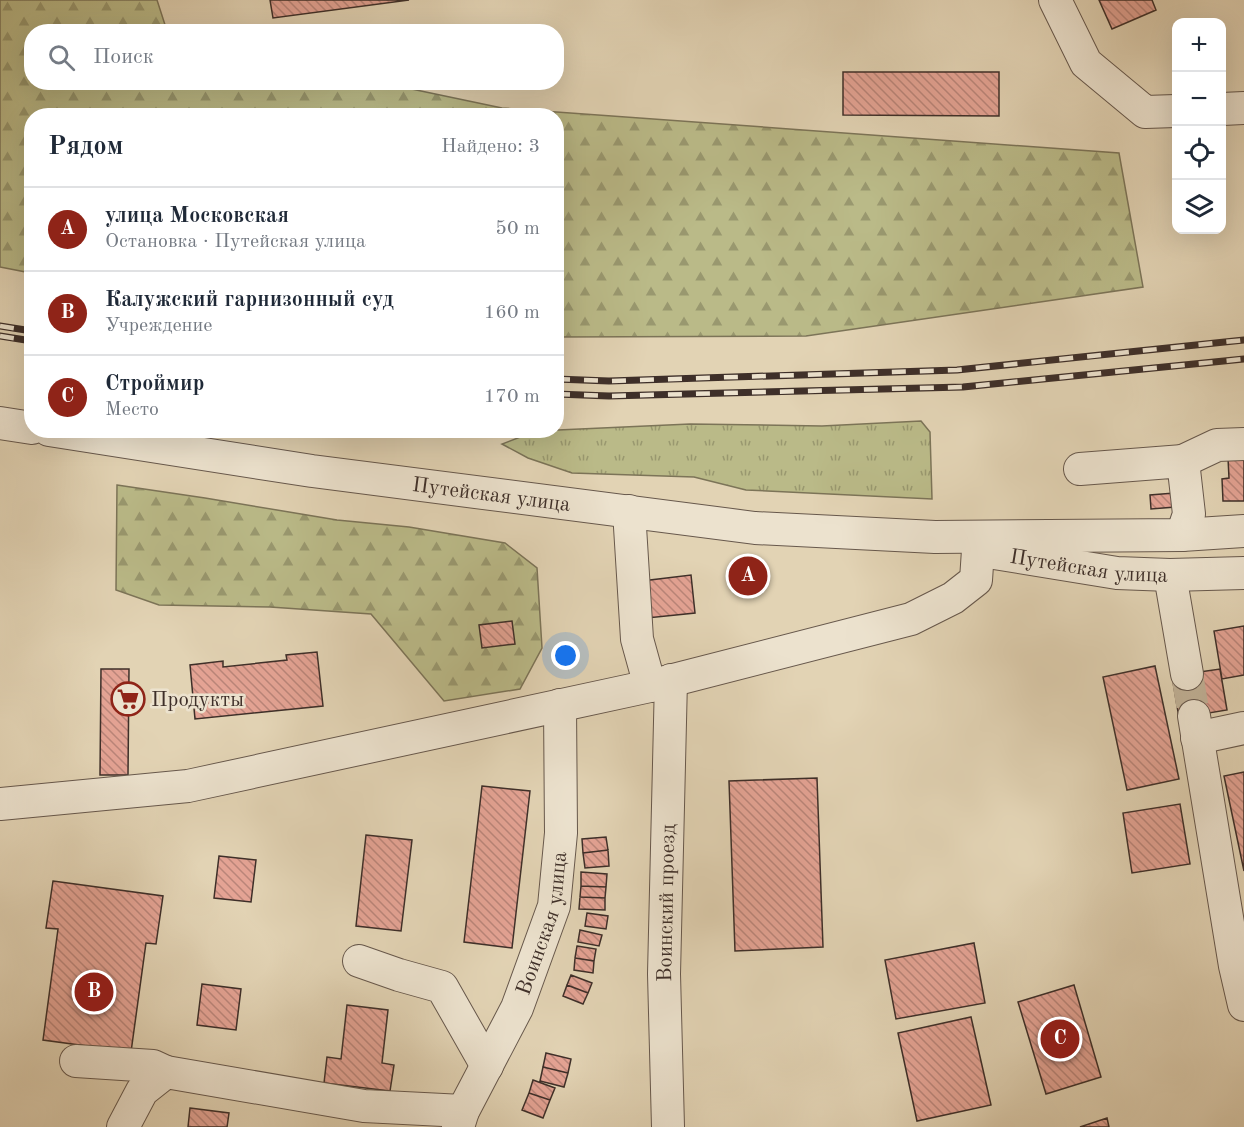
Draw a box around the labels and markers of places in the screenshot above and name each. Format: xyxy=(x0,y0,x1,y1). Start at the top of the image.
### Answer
pin: A xyxy=(728,554,768,598)
supermarket icon: Продукты xyxy=(110,681,146,717)
place label: Продукты xyxy=(151,690,244,711)
pin: B xyxy=(74,970,113,1014)
pin: C xyxy=(1040,1016,1080,1062)

